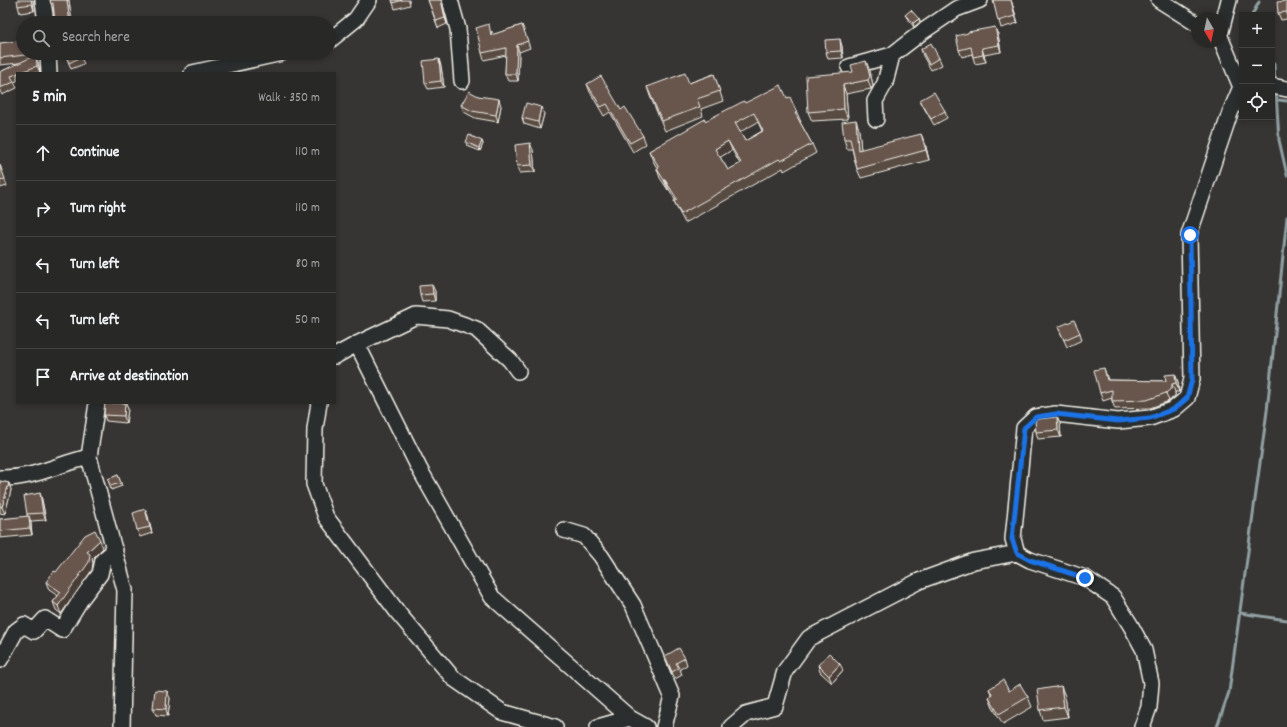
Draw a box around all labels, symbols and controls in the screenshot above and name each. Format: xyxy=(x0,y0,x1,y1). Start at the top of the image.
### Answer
north arrow xyxy=(1191,12,1227,48)
map controls xyxy=(1239,12,1275,120)
button: + xyxy=(1239,12,1275,48)
search box xyxy=(16,16,336,60)
icon: search xyxy=(30,27,52,49)
text: Search here xyxy=(62,27,130,49)
button: − xyxy=(1239,48,1275,84)
button: locate xyxy=(1239,84,1275,120)
text: 5 min xyxy=(32,86,66,110)
text: Walk · 350 m xyxy=(258,89,320,108)
icon: ahead xyxy=(32,142,54,164)
text: Continue xyxy=(70,142,119,164)
text: 110 m xyxy=(295,143,320,162)
icon: right xyxy=(32,198,54,220)
text: Turn right xyxy=(70,198,126,220)
text: 110 m xyxy=(295,199,320,218)
route start xyxy=(1181,226,1199,244)
icon: left xyxy=(32,254,54,276)
text: Turn left xyxy=(70,254,119,276)
text: 80 m xyxy=(296,255,320,274)
icon: left xyxy=(32,310,54,332)
text: Turn left xyxy=(70,310,119,332)
text: 50 m xyxy=(295,311,320,330)
icon: arrive xyxy=(32,366,54,388)
text: Arrive at destination xyxy=(70,366,188,388)
route end xyxy=(1076,569,1094,587)

